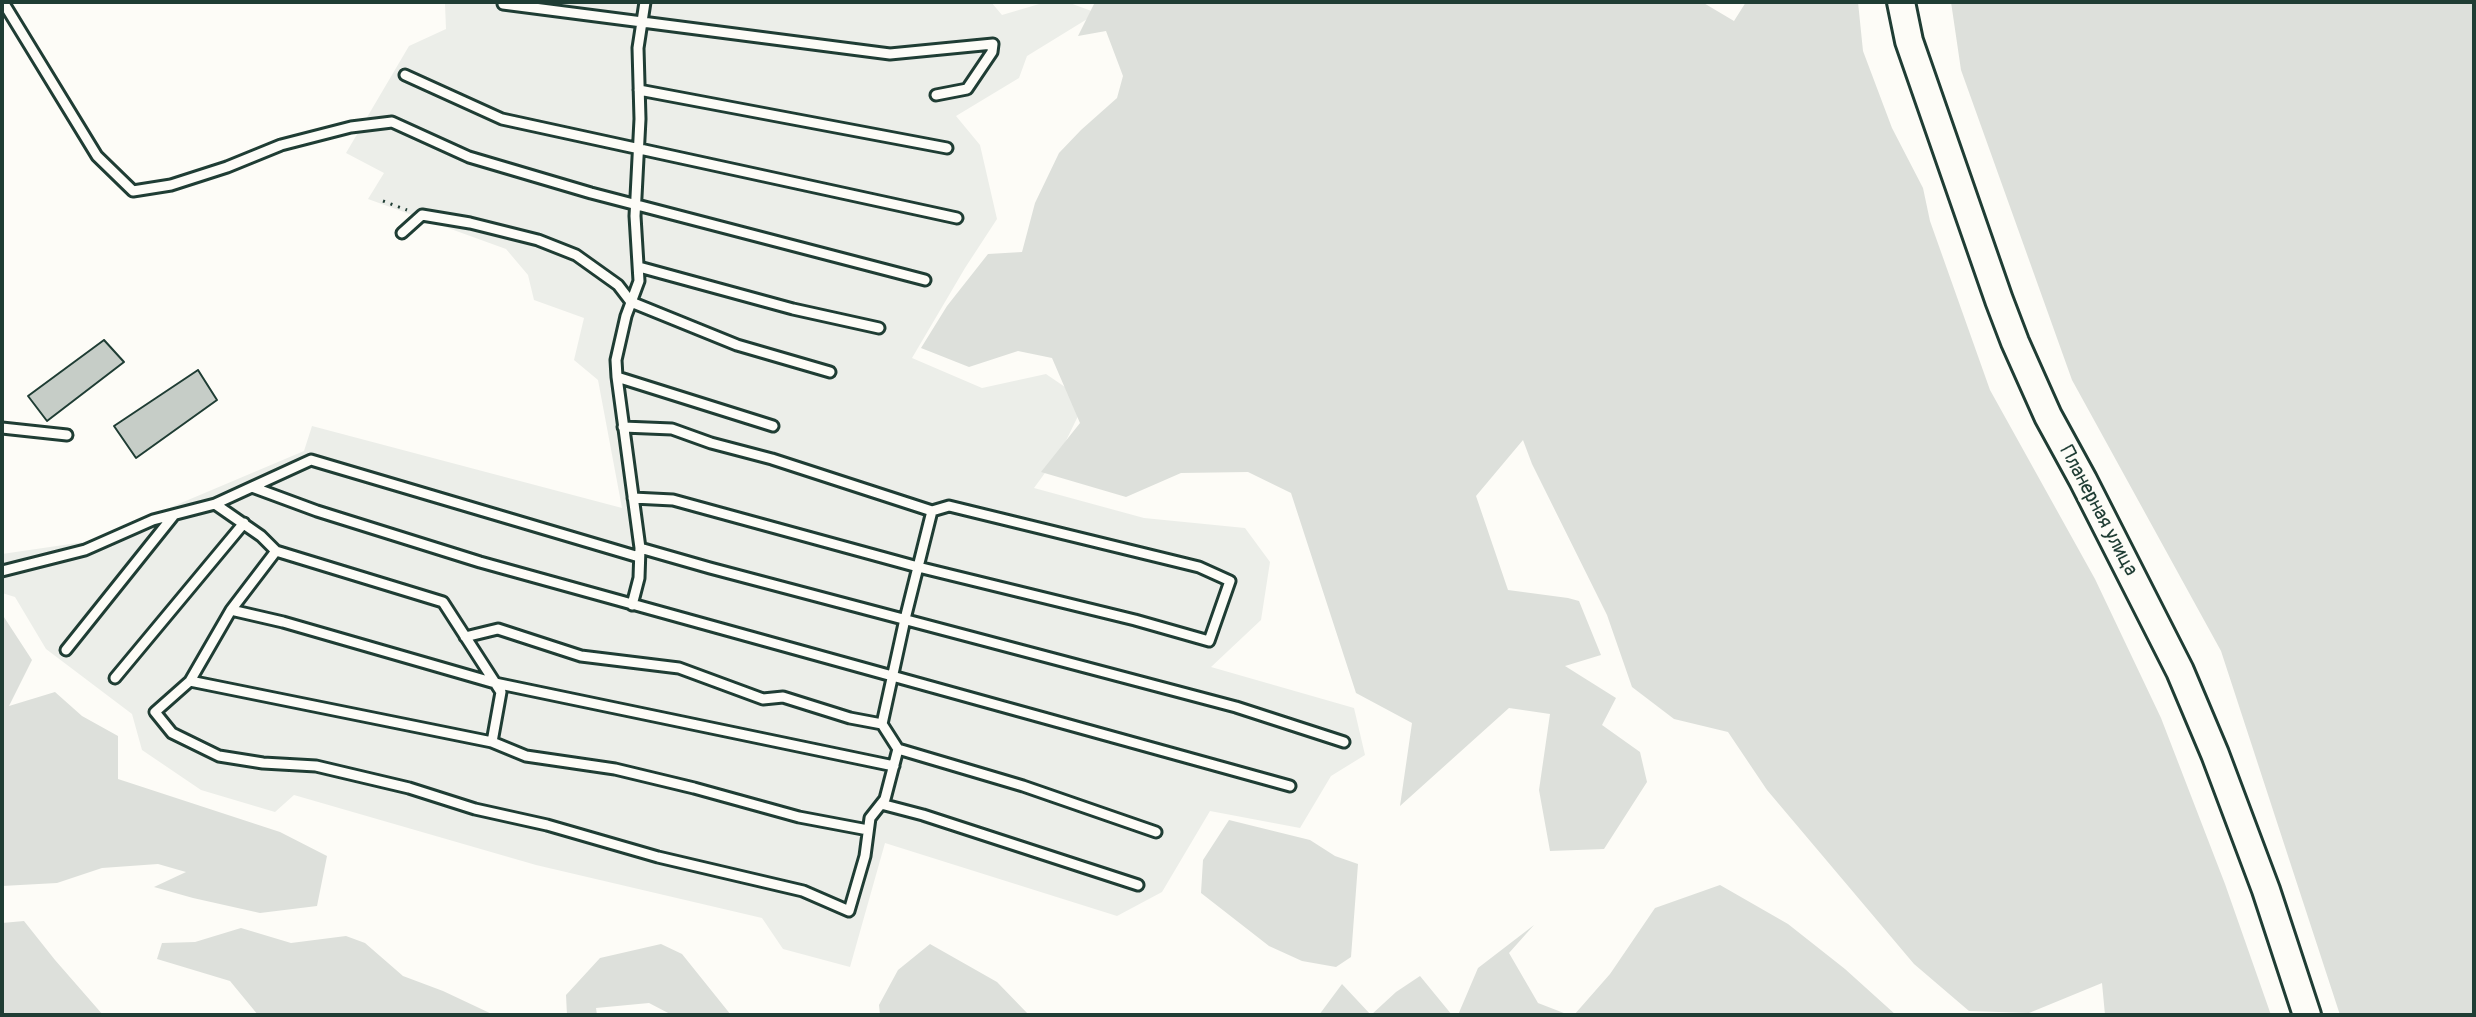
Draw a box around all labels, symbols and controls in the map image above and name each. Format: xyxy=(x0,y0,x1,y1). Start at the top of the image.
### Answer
street label: Планерная улица xyxy=(2054,442,2142,580)

